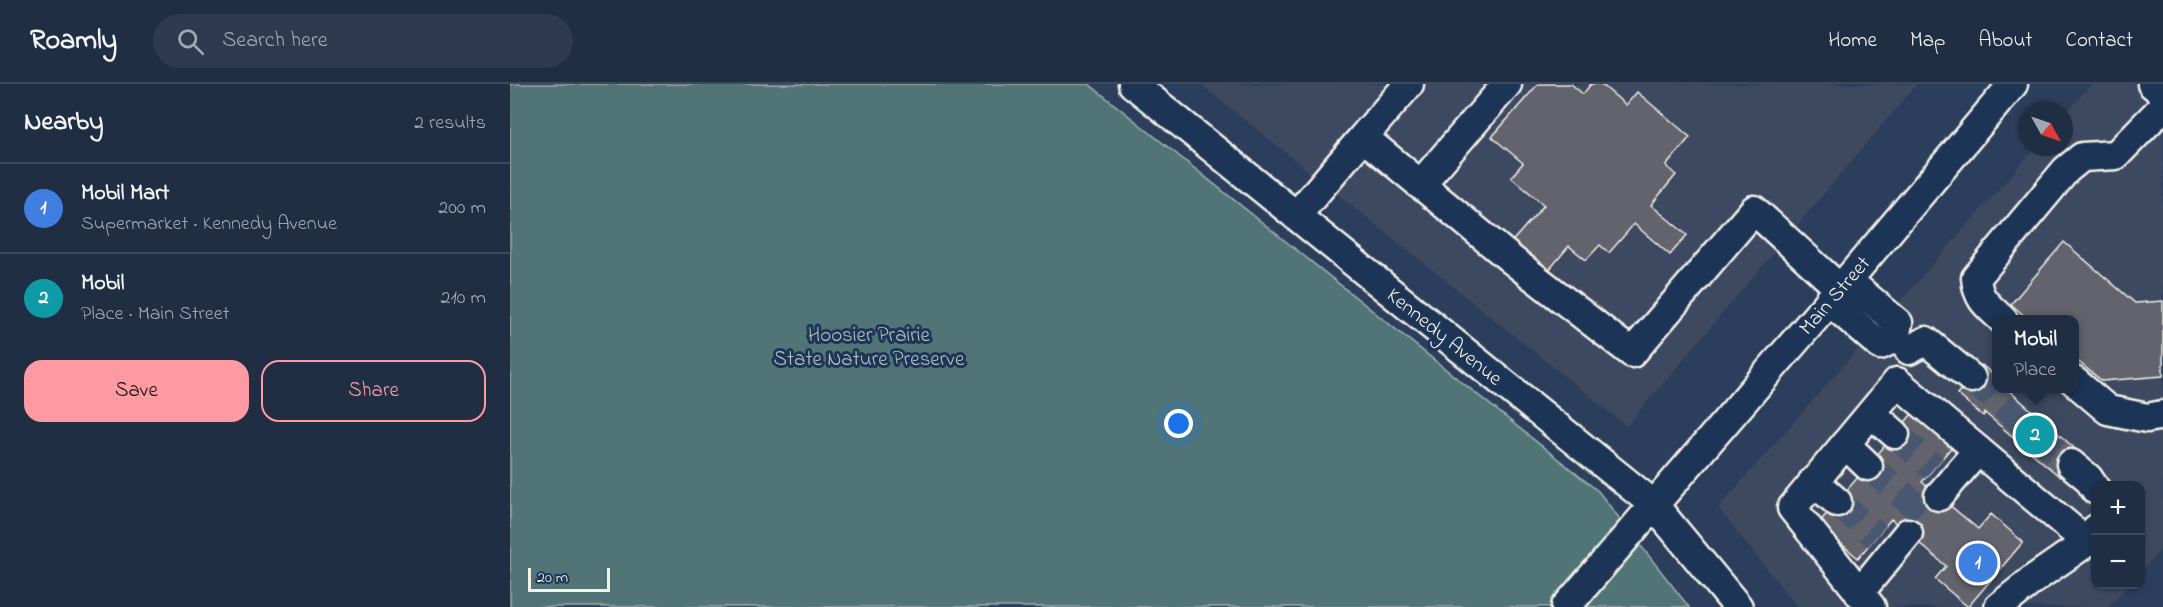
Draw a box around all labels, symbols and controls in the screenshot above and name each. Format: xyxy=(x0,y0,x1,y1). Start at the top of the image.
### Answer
search box xyxy=(153,14,573,68)
text: Roamly xyxy=(30,21,117,62)
icon: search xyxy=(174,25,207,58)
text: Search here xyxy=(222,25,328,57)
text: Home xyxy=(1828,26,1877,56)
text: Map xyxy=(1910,26,1945,56)
text: About xyxy=(1978,26,2032,56)
text: Contact xyxy=(2065,26,2133,56)
north arrow xyxy=(2019,102,2073,156)
text: Nearby xyxy=(24,104,103,142)
text: 2 results xyxy=(414,109,486,138)
text: Mobil Mart xyxy=(81,178,169,210)
text: 1 xyxy=(40,194,47,223)
text: 200 m xyxy=(438,194,486,223)
text: Supermarket · Kennedy Avenue xyxy=(81,210,337,239)
street label: Main Street xyxy=(1793,250,1878,343)
text: Mobil xyxy=(81,268,124,300)
street label: Kennedy Avenue xyxy=(1378,281,1509,396)
text: 2 xyxy=(39,284,48,313)
text: 210 m xyxy=(441,284,486,313)
text: Place · Main Street xyxy=(81,300,229,329)
popup xyxy=(1992,315,2079,393)
park label: Hoosier Prairie State Nature Preserve xyxy=(774,321,965,375)
text: Mobil xyxy=(2014,324,2057,356)
text: Place xyxy=(2014,356,2056,385)
button: Save xyxy=(24,360,249,422)
button: Share xyxy=(261,360,486,422)
your location xyxy=(1164,409,1193,438)
pin: 2 xyxy=(2016,412,2054,458)
map controls xyxy=(2091,481,2145,589)
button: + xyxy=(2091,481,2145,535)
button: − xyxy=(2091,535,2145,589)
pin: 1 xyxy=(1958,540,1998,586)
scale bar xyxy=(528,565,610,592)
text: 20 m xyxy=(537,566,568,590)

